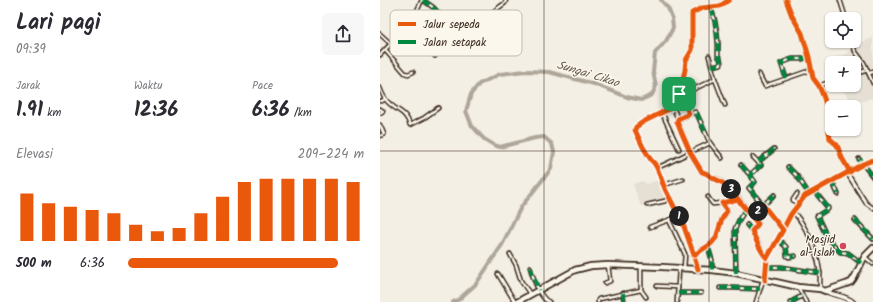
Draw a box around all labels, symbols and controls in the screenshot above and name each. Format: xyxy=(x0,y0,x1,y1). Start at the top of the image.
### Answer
text: Lari pagi xyxy=(16,6,101,41)
legend xyxy=(390,10,522,56)
map controls xyxy=(825,12,861,136)
button: locate xyxy=(825,12,861,48)
button: share xyxy=(322,13,364,55)
text: Jalur sepeda xyxy=(423,16,480,34)
text: Jalan setapak xyxy=(423,34,487,52)
text: 09:39 xyxy=(16,39,46,60)
water label: Sungai Cikao xyxy=(554,56,623,93)
button: + xyxy=(825,56,861,92)
text: Jarak xyxy=(16,77,40,95)
text: Waktu xyxy=(134,77,162,95)
text: Pace xyxy=(252,77,273,95)
pin xyxy=(662,77,696,111)
icon: arrive xyxy=(668,83,690,105)
text: 1.91 xyxy=(16,95,43,127)
text: 12:36 xyxy=(134,95,178,127)
text: 6:36 xyxy=(252,95,290,127)
button: − xyxy=(825,100,861,136)
text: km xyxy=(43,104,61,122)
text: /km xyxy=(290,104,312,122)
text: Elevasi xyxy=(16,144,53,165)
text: 209–224 m xyxy=(298,144,364,165)
pin: 3 xyxy=(721,179,741,199)
text: 3 xyxy=(728,180,734,198)
pin: 2 xyxy=(748,201,768,221)
text: 2 xyxy=(755,202,761,220)
pin: 1 xyxy=(669,206,689,226)
text: 1 xyxy=(677,207,681,225)
place label: Masjid al-Islah xyxy=(800,231,835,262)
marker: Masjid al-Islah xyxy=(838,241,848,251)
text: 500 m xyxy=(16,253,52,274)
text: 6:36 xyxy=(80,253,105,274)

